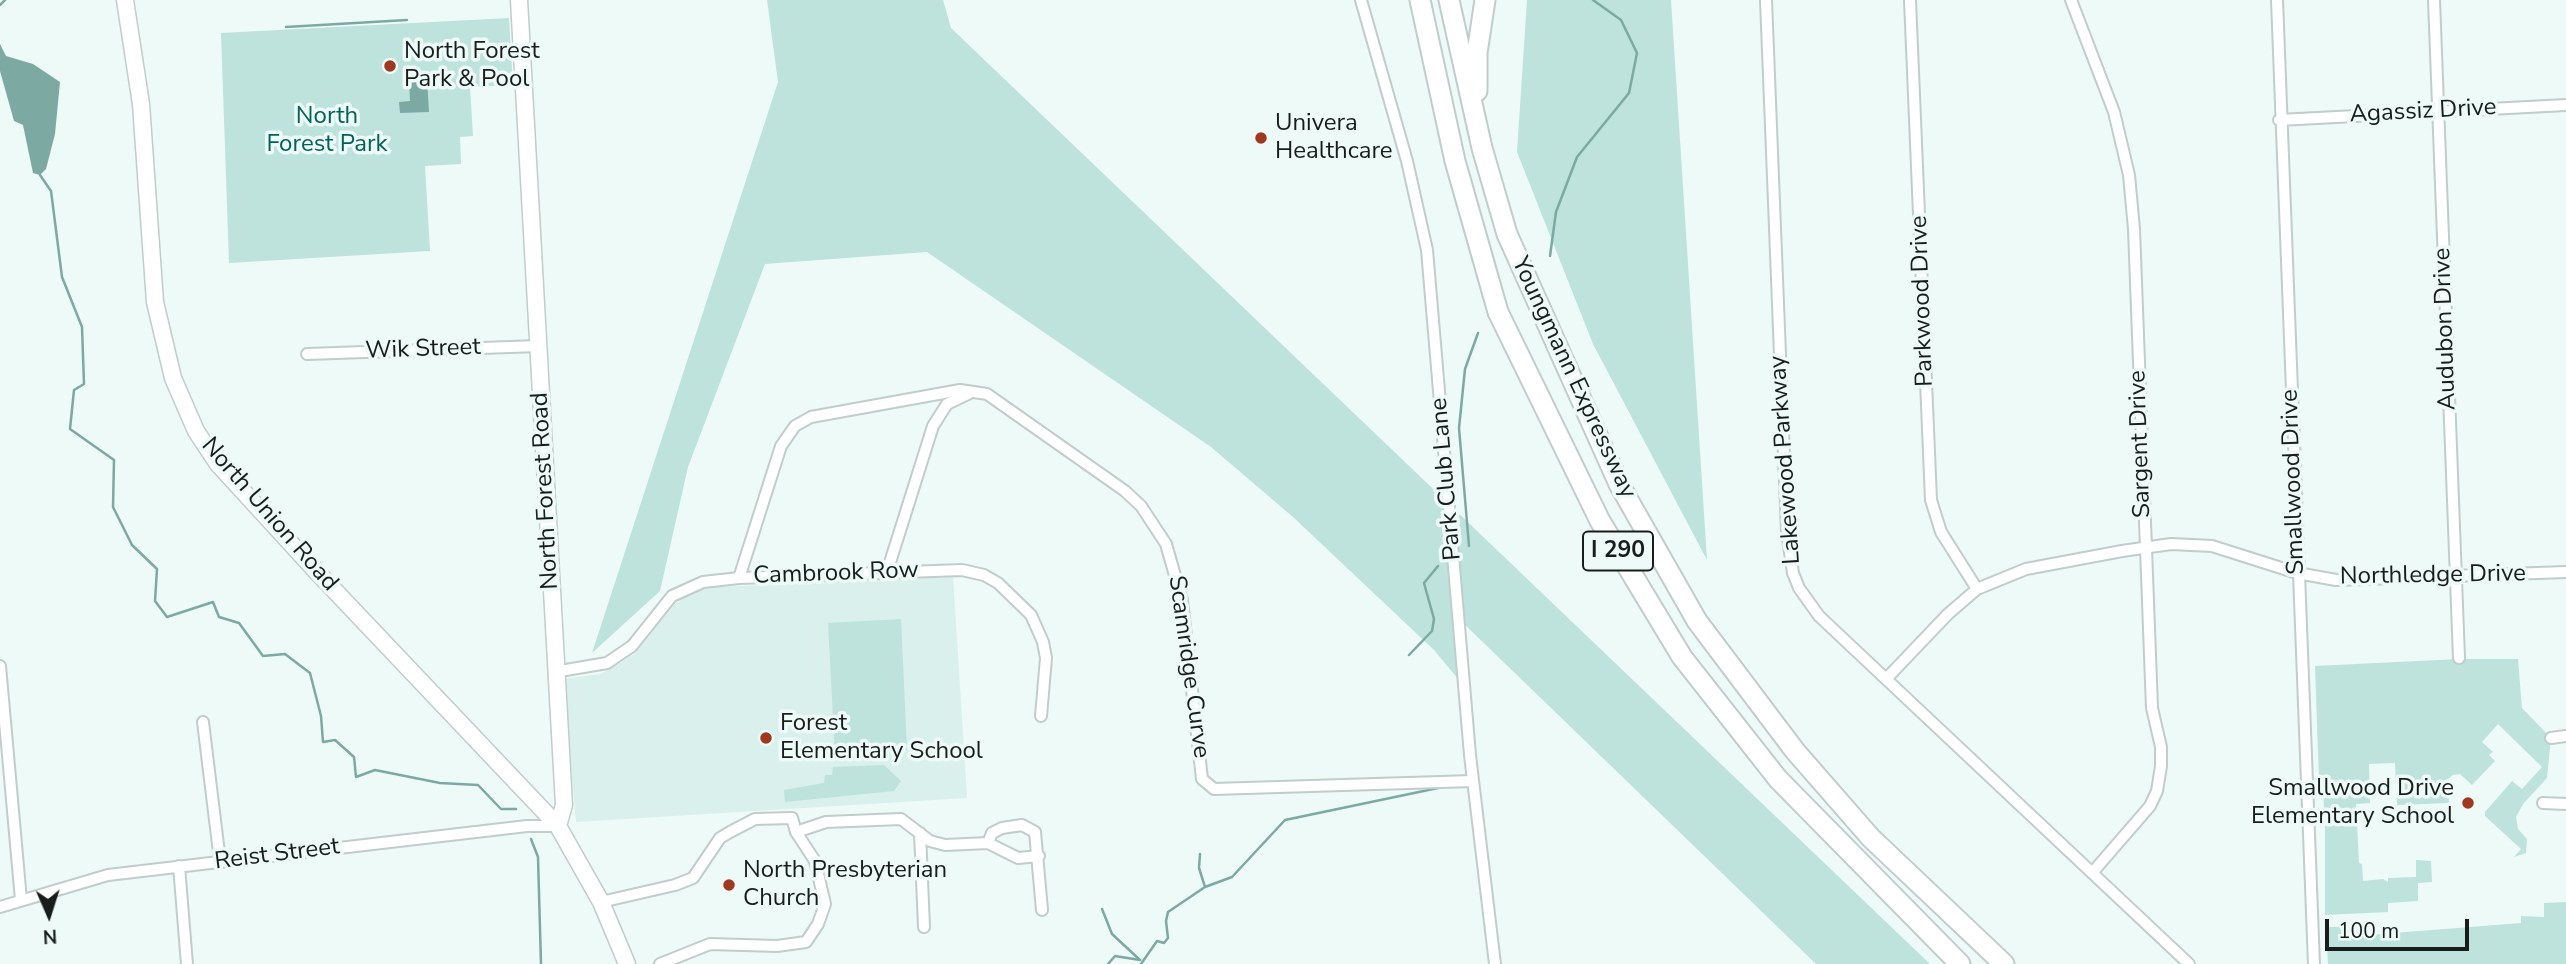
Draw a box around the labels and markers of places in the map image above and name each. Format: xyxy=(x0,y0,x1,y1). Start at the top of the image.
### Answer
place label: North Forest Park & Pool xyxy=(404,38,540,94)
marker: North Forest Park & Pool xyxy=(382,58,398,74)
place label: Univera Healthcare xyxy=(1275,110,1393,166)
marker: Univera Healthcare xyxy=(1253,130,1269,146)
place label: Forest Elementary School xyxy=(780,710,983,766)
marker: Forest Elementary School xyxy=(758,730,774,746)
place label: Smallwood Drive Elementary School xyxy=(2251,775,2454,831)
marker: Smallwood Drive Elementary School xyxy=(2460,795,2476,811)
place label: North Presbyterian Church xyxy=(743,857,947,913)
marker: North Presbyterian Church xyxy=(721,877,737,893)

